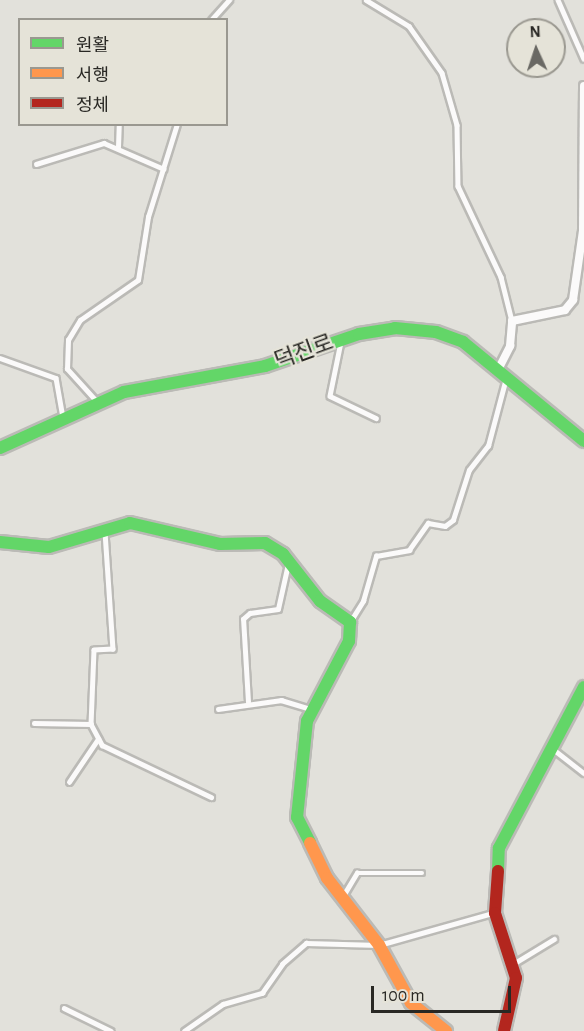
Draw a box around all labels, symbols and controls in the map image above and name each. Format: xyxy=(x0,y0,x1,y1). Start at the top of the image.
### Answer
legend xyxy=(18,18,228,126)
north arrow xyxy=(506,18,566,78)
text: N xyxy=(529,24,541,40)
text: 원활 xyxy=(76,37,109,55)
text: 서행 xyxy=(76,67,109,85)
text: 정체 xyxy=(76,97,109,115)
street label: 덕진로 xyxy=(271,329,337,375)
scale bar xyxy=(374,974,514,1012)
text: 100 m xyxy=(382,987,425,1005)

